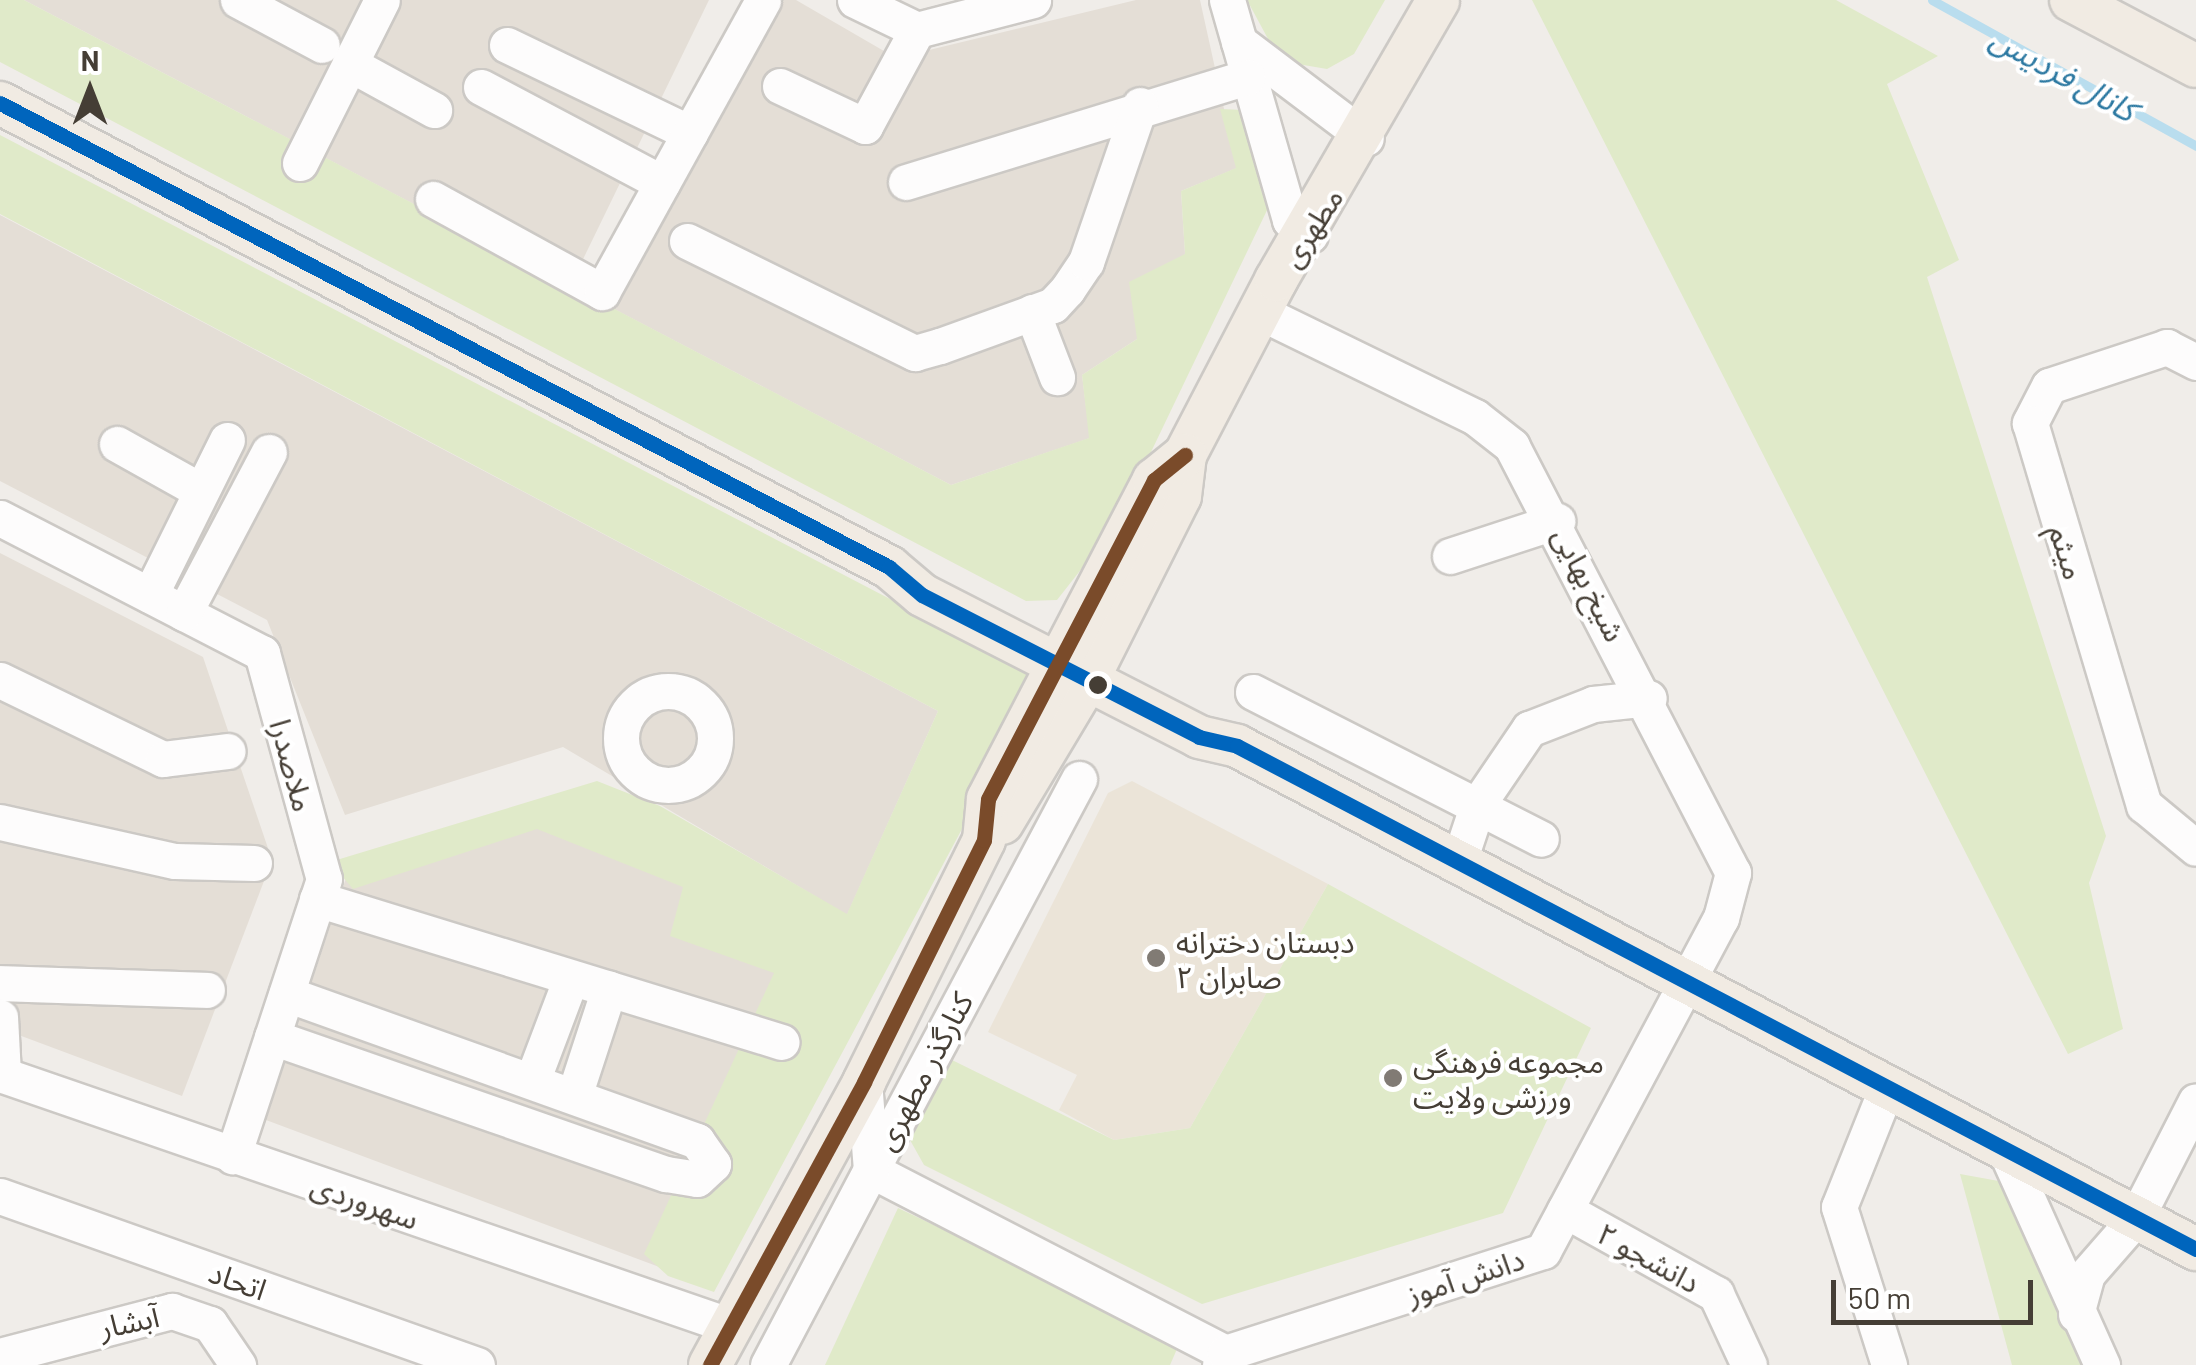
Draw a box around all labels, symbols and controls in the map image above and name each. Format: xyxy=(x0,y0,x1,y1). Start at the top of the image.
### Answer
water label: کانال فردیس xyxy=(1985,17,2143,129)
north arrow xyxy=(40,40,140,140)
text: N xyxy=(81,43,99,77)
street label: مطهری xyxy=(1272,181,1350,273)
street label: میثم xyxy=(2043,520,2093,584)
street label: شیخ بهایی xyxy=(1546,521,1634,647)
unlabelled marker xyxy=(1088,675,1108,695)
street label: ملاصدرا xyxy=(263,715,323,815)
place label: دبستان دخترانه صابران ۲ xyxy=(1176,923,1354,994)
marker: دبستان دخترانه صابران ۲ xyxy=(1145,947,1167,969)
street label: کنارگذر مطهری xyxy=(866,986,980,1156)
place label: مجموعه فرهنگی ورزشی ولایت xyxy=(1413,1043,1604,1114)
marker: مجموعه فرهنگی ورزشی ولایت xyxy=(1382,1067,1404,1089)
street label: سهروردی xyxy=(307,1166,423,1236)
street label: دانشجو ۲ xyxy=(1592,1214,1706,1300)
street label: دانش آموز xyxy=(1402,1240,1528,1312)
street label: اتحاد xyxy=(204,1253,272,1307)
scale bar xyxy=(1836,1260,2038,1322)
text: 50 m xyxy=(1848,1279,1911,1315)
street label: آبشار xyxy=(96,1297,162,1345)

